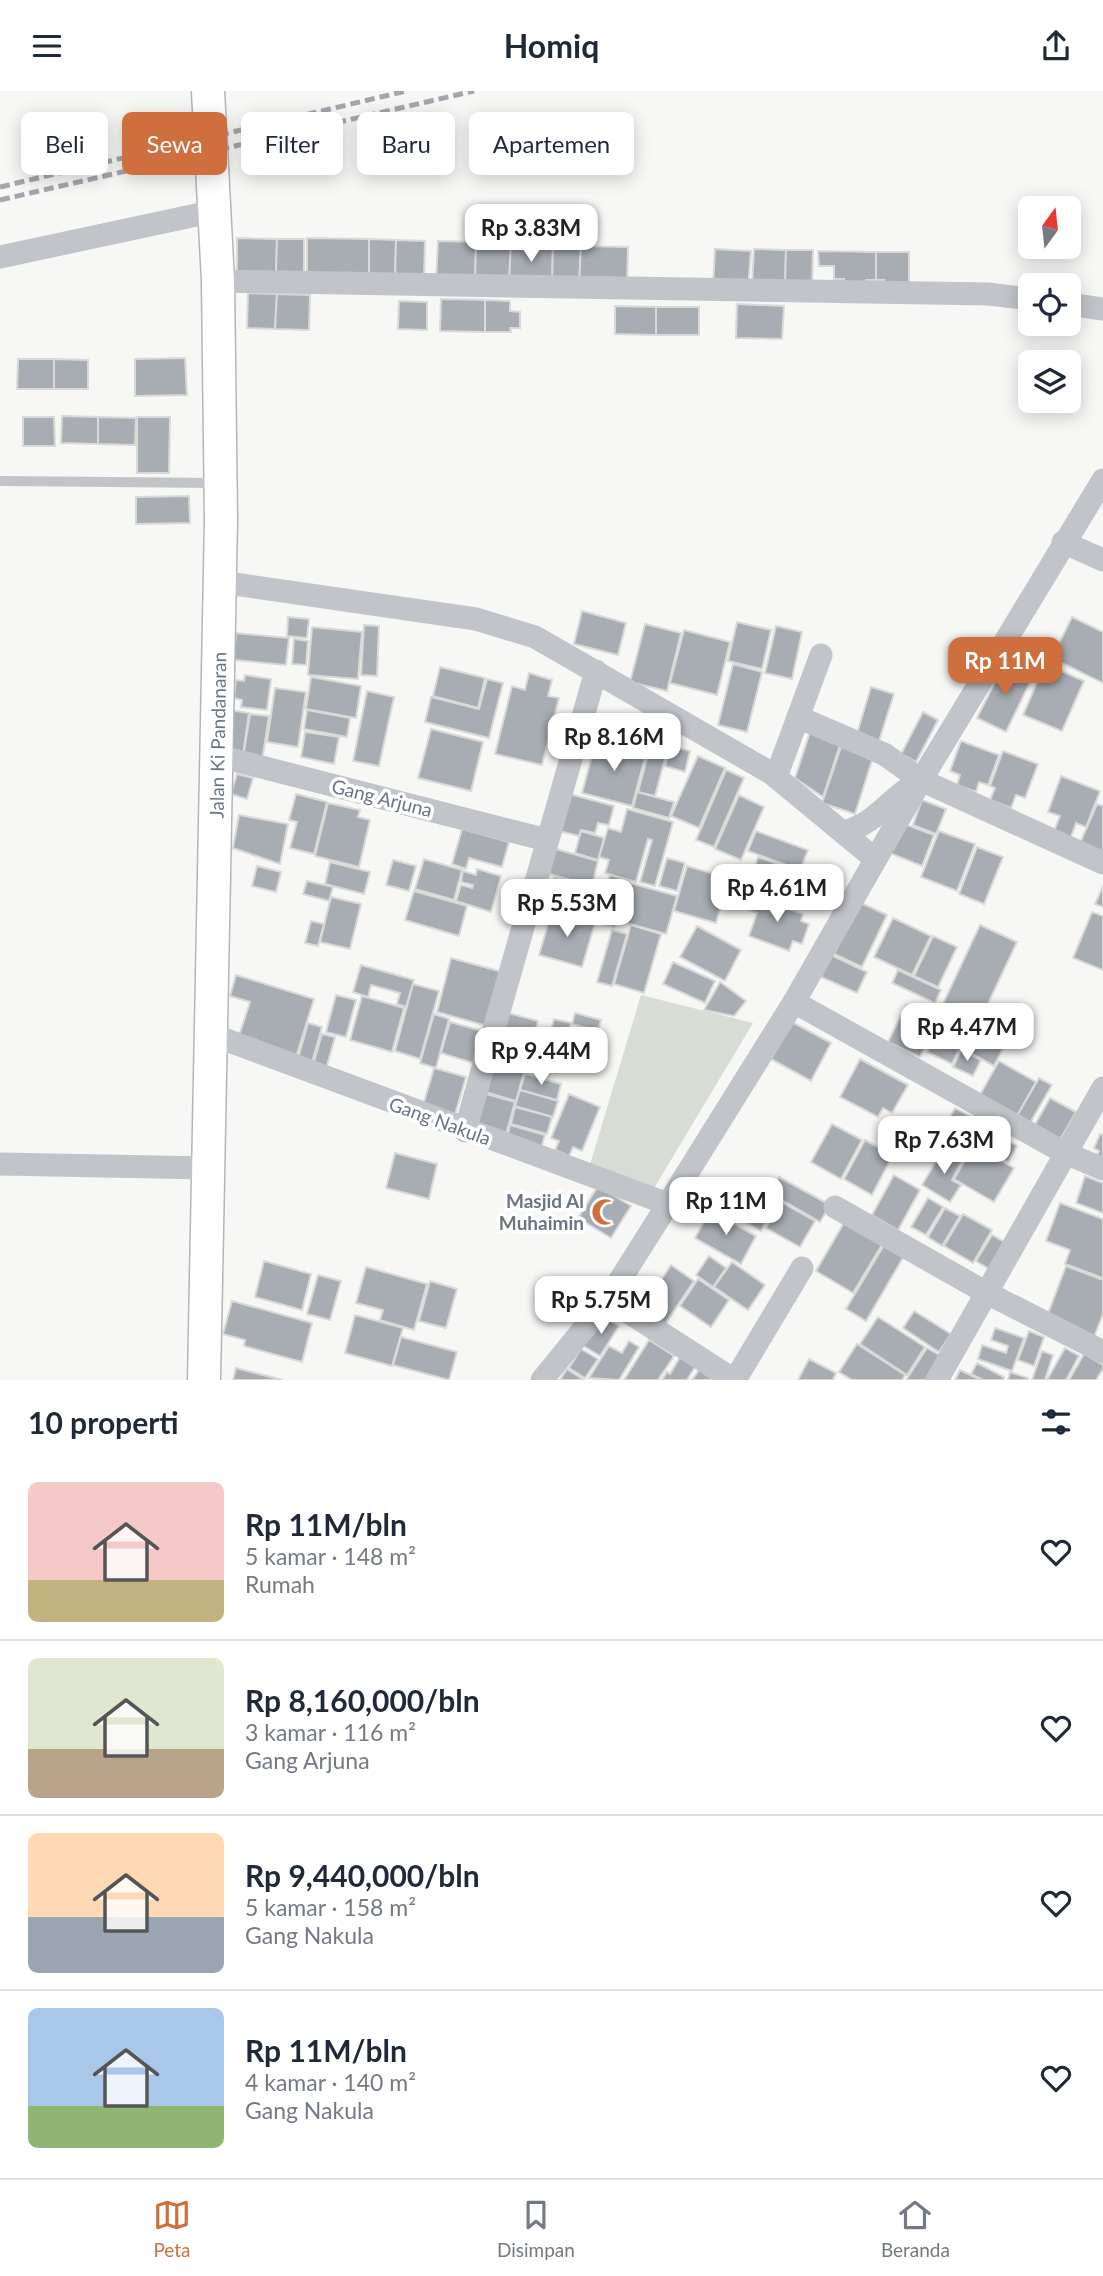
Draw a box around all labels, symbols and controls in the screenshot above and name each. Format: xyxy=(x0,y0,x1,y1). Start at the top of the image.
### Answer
text: Homiq xyxy=(504,26,599,65)
icon: menu xyxy=(28,27,66,65)
icon: share xyxy=(1037,27,1075,65)
chip: Beli xyxy=(21,112,108,175)
chip: Sewa xyxy=(122,112,227,175)
chip: Filter xyxy=(241,112,343,175)
chip: Baru xyxy=(357,112,455,175)
chip: Apartemen xyxy=(469,112,634,175)
north arrow xyxy=(1018,196,1082,259)
map controls xyxy=(1018,196,1081,413)
pin: Rp 3.83M xyxy=(459,205,603,264)
text: Rp 3.83M xyxy=(481,213,581,241)
button: locate xyxy=(1018,273,1081,336)
button: layers xyxy=(1018,350,1081,413)
pin: Rp 11M xyxy=(948,637,1062,697)
text: Rp 11M xyxy=(964,646,1046,674)
street label: Jalan Ki Pandanaran xyxy=(205,652,230,818)
pin: Rp 8.16M xyxy=(542,713,686,773)
text: Rp 8.16M xyxy=(564,722,664,750)
street label: Gang Arjuna xyxy=(329,774,435,821)
pin: Rp 4.61M xyxy=(705,865,849,924)
text: Rp 4.61M xyxy=(727,873,827,901)
pin: Rp 5.53M xyxy=(495,879,639,939)
text: Rp 5.53M xyxy=(517,888,617,916)
pin: Rp 4.47M xyxy=(895,1003,1039,1063)
text: Rp 4.47M xyxy=(917,1012,1017,1040)
pin: Rp 9.44M xyxy=(469,1027,613,1087)
text: Rp 9.44M xyxy=(491,1036,591,1064)
street label: Gang Nakula xyxy=(386,1092,494,1150)
pin: Rp 7.63M xyxy=(872,1117,1016,1176)
text: Rp 7.63M xyxy=(894,1125,994,1153)
pin: Rp 11M xyxy=(669,1177,783,1237)
text: Rp 11M xyxy=(685,1186,767,1214)
place label: Masjid Al Muhaimin xyxy=(499,1189,584,1234)
mosque icon: Masjid Al Muhaimin xyxy=(590,1197,620,1227)
pin: Rp 5.75M xyxy=(529,1277,673,1336)
text: Rp 5.75M xyxy=(551,1285,651,1313)
icon: filters xyxy=(1037,1403,1075,1441)
text: 10 properti xyxy=(28,1404,179,1440)
text: Rp 11M/bln xyxy=(245,1506,407,1542)
icon: home xyxy=(84,1510,168,1594)
icon: heart xyxy=(1037,1533,1075,1571)
text: 5 kamar · 148 m² xyxy=(245,1542,416,1570)
text: Rumah xyxy=(245,1570,315,1598)
text: Rp 8,160,000/bln xyxy=(245,1682,480,1718)
icon: home xyxy=(84,1686,168,1770)
icon: heart xyxy=(1037,1709,1075,1747)
text: 3 kamar · 116 m² xyxy=(245,1718,416,1746)
text: Gang Arjuna xyxy=(245,1746,370,1774)
text: Rp 9,440,000/bln xyxy=(245,1857,480,1893)
icon: home xyxy=(84,1861,168,1945)
icon: heart xyxy=(1037,1884,1075,1922)
text: 5 kamar · 158 m² xyxy=(245,1893,416,1921)
text: Gang Nakula xyxy=(245,1921,374,1949)
text: Rp 11M/bln xyxy=(245,2032,407,2068)
icon: home xyxy=(84,2036,168,2120)
icon: heart xyxy=(1037,2059,1075,2097)
text: 4 kamar · 140 m² xyxy=(245,2068,416,2096)
text: Gang Nakula xyxy=(245,2096,374,2124)
tab: Peta xyxy=(153,2196,191,2261)
tab: Disimpan xyxy=(497,2196,575,2261)
tab: Beranda xyxy=(881,2196,950,2261)

